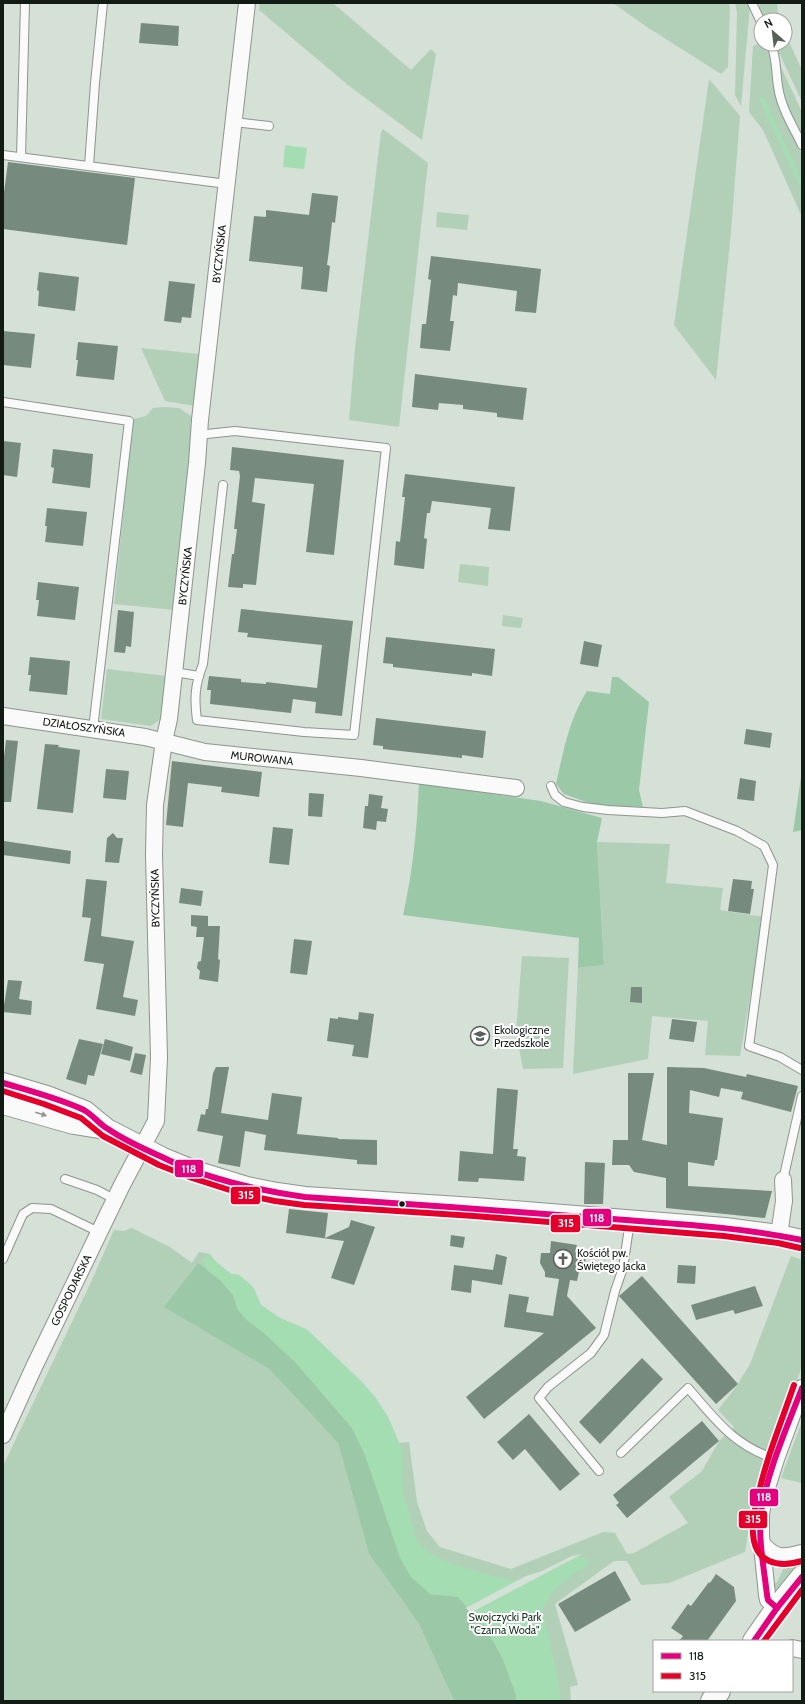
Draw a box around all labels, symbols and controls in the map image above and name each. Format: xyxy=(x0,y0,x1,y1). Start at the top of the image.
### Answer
north arrow xyxy=(753,12,793,52)
text: N xyxy=(762,15,775,31)
street label: BYCZYŃSKA xyxy=(209,224,229,284)
street label: BYCZYŃSKA xyxy=(175,546,195,606)
street label: DZIAŁOSZYŃSKA xyxy=(42,714,126,740)
street label: MUROWANA xyxy=(230,748,294,768)
street label: BYCZYŃSKA xyxy=(147,868,163,927)
place label: Ekologiczne Przedszkole xyxy=(494,1023,550,1050)
school or university icon: Ekologiczne Przedszkole xyxy=(469,1025,491,1047)
one-way arrow xyxy=(35,1111,47,1117)
line badge: 118 xyxy=(174,1159,204,1178)
text: 118 xyxy=(182,1162,197,1176)
line badge: 315 xyxy=(230,1186,261,1205)
text: 315 xyxy=(238,1188,254,1202)
unlabelled marker xyxy=(397,1199,407,1209)
line badge: 118 xyxy=(582,1208,612,1227)
text: 118 xyxy=(590,1211,605,1225)
line badge: 315 xyxy=(550,1214,581,1233)
text: 315 xyxy=(558,1216,574,1230)
place label: Kościół pw. Świętego Jacka xyxy=(577,1246,647,1273)
church icon: Kościół pw. Świętego Jacka xyxy=(552,1248,574,1270)
street label: GOSPODARSKA xyxy=(48,1252,94,1328)
line badge: 118 xyxy=(749,1488,779,1507)
text: 118 xyxy=(757,1490,772,1504)
line badge: 315 xyxy=(738,1510,768,1529)
text: 315 xyxy=(745,1512,761,1526)
park label: Swojczycki Park "Czarna Woda" xyxy=(469,1610,541,1637)
legend xyxy=(653,1640,793,1692)
text: 118 xyxy=(689,1648,704,1663)
text: 315 xyxy=(689,1668,706,1683)

